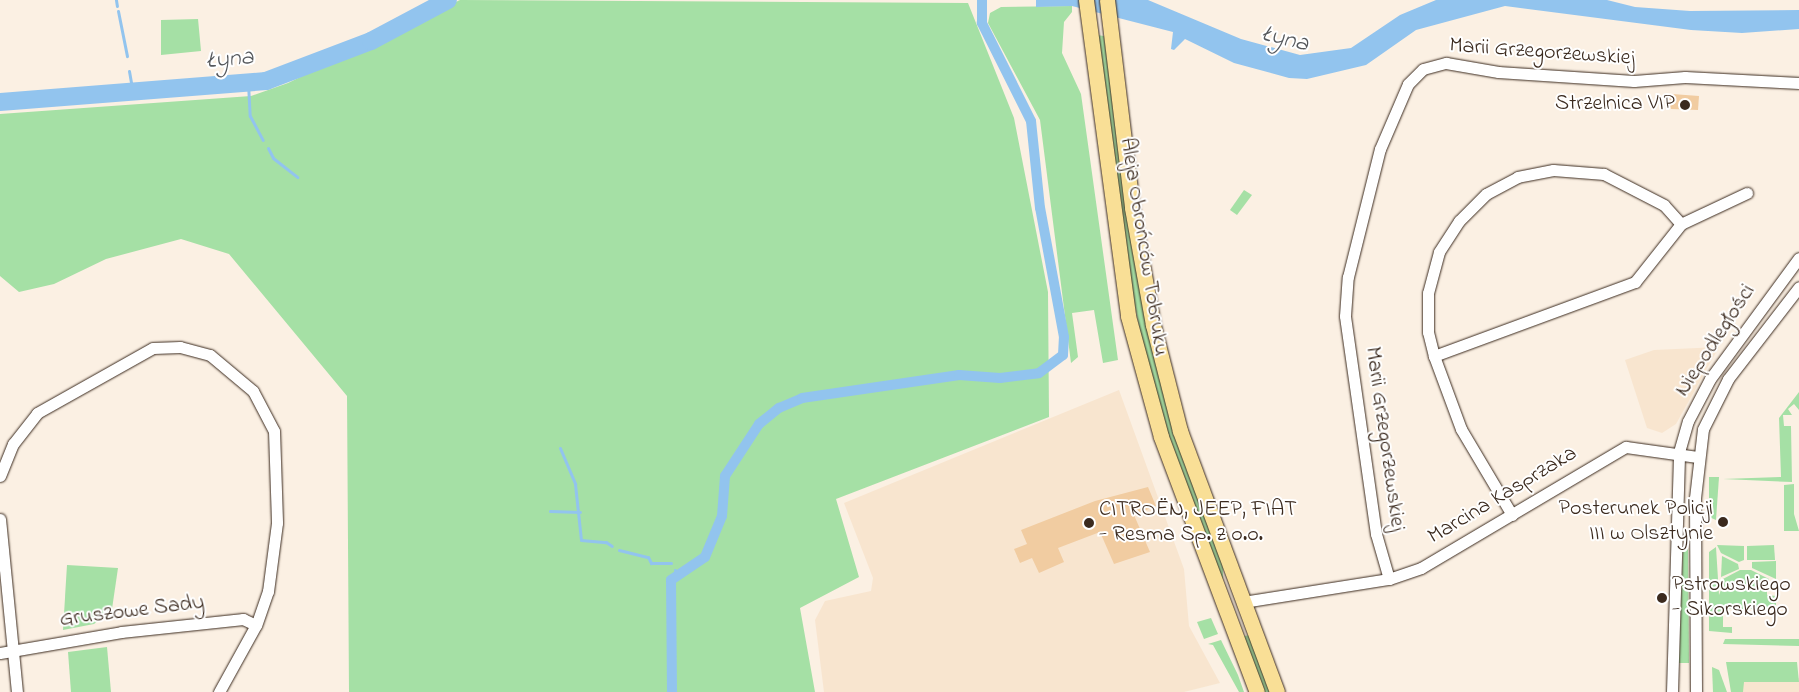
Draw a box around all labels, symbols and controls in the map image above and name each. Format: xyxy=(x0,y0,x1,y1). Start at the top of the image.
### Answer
water label: Łyna xyxy=(1259,20,1311,60)
street label: Marii Grzegorzewskiej xyxy=(1448,33,1636,73)
water label: Łyna xyxy=(205,44,255,76)
place label: Strzelnica VIP xyxy=(1555,92,1675,118)
marker: Strzelnica VIP xyxy=(1679,99,1691,111)
street label: Aleja Obrońców Tobruku xyxy=(1113,136,1173,358)
street label: Niepodległości xyxy=(1670,280,1762,402)
street label: Marii Grzegorzewskiej xyxy=(1358,345,1410,533)
street label: Marcina Kasprzaka xyxy=(1424,441,1582,551)
place label: Posterunek Policji III w Olsztynie xyxy=(1559,496,1713,548)
place label: CITROËN, JEEP, FIAT - Resma Sp. z o.o. xyxy=(1099,497,1297,548)
marker: Posterunek Policji III w Olsztynie xyxy=(1717,516,1729,528)
marker: CITROËN, JEEP, FIAT - Resma Sp. z o.o. xyxy=(1083,517,1095,529)
place label: Pstrowskiego - Sikorskiego xyxy=(1672,572,1791,624)
street label: Gruszowe Sady xyxy=(58,590,206,634)
marker: Pstrowskiego - Sikorskiego xyxy=(1656,592,1668,604)

